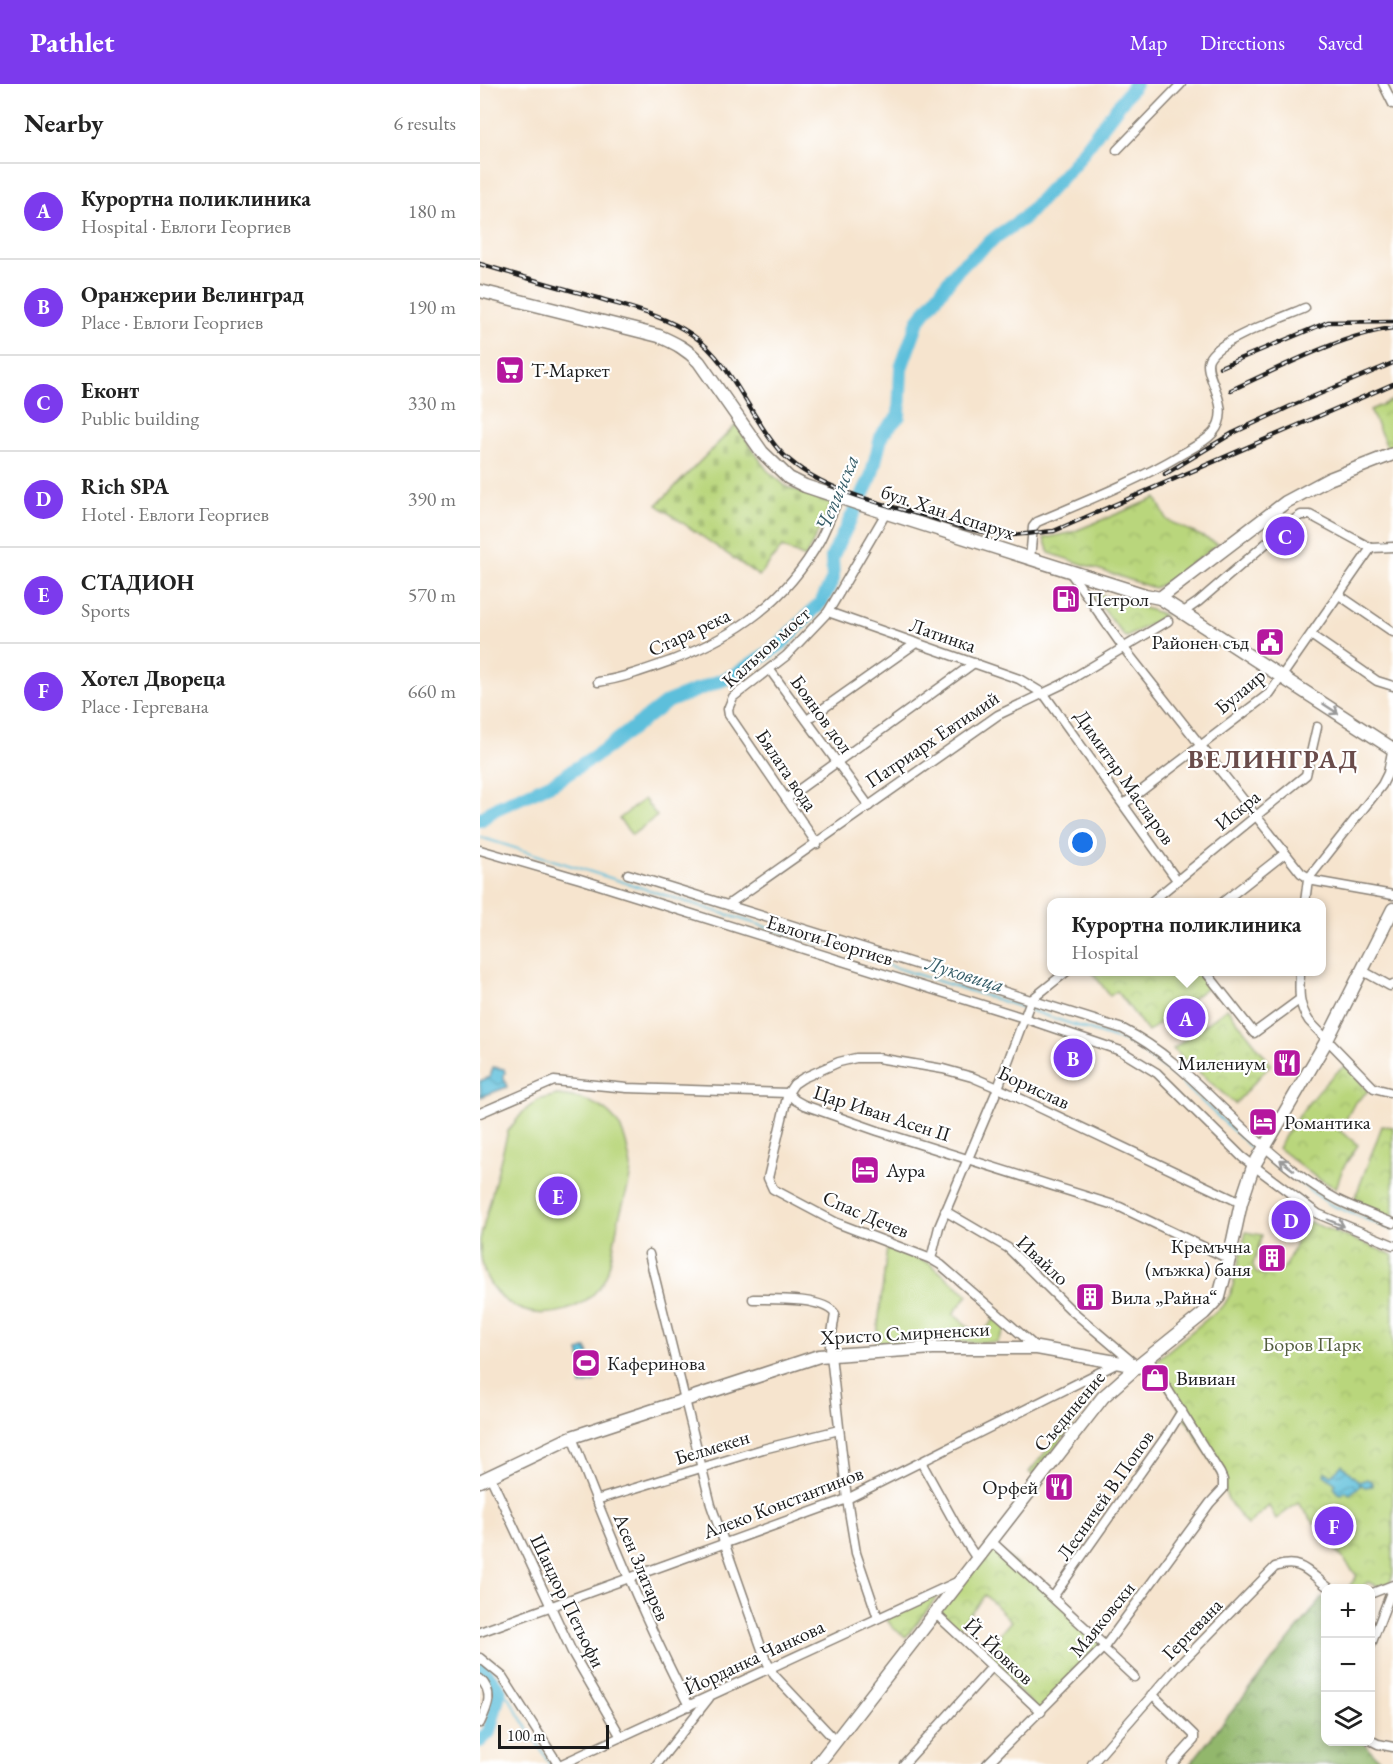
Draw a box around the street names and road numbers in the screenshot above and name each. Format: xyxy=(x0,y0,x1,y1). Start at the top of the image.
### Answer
street label: бул. Хан Аспарух xyxy=(878,478,1018,546)
street label: Калъчов мост xyxy=(716,601,816,693)
street label: Стара река xyxy=(644,602,734,662)
street label: Латинка xyxy=(906,612,980,658)
street label: Булаир xyxy=(1209,662,1271,720)
street label: Боянов дол xyxy=(785,669,860,759)
street label: Патриарх Евтимий xyxy=(860,684,1004,793)
street label: Димитър Масларов xyxy=(1069,704,1181,850)
street label: Бялата вода xyxy=(750,724,824,816)
street label: Искра xyxy=(1209,784,1265,836)
street label: Евлоги Георгиев xyxy=(764,908,896,972)
street label: Борислав xyxy=(994,1059,1074,1115)
street label: Цар Иван Асен II xyxy=(810,1079,954,1147)
street label: Спас Дечев xyxy=(819,1184,913,1244)
street label: Ивайло xyxy=(1011,1229,1075,1291)
street label: Христо Смирненски xyxy=(819,1316,991,1350)
street label: Съединение xyxy=(1027,1365,1111,1457)
street label: Белмекен xyxy=(671,1423,753,1471)
street label: Лесничей В.Попов xyxy=(1050,1425,1160,1565)
street label: Алеко Константинов xyxy=(698,1459,867,1545)
street label: Асен Златарев xyxy=(607,1508,676,1625)
street label: Шандор Петьофи xyxy=(524,1530,612,1672)
street label: Маяковски xyxy=(1064,1575,1141,1662)
street label: Гергевана xyxy=(1156,1592,1228,1666)
street label: Й. Йовков xyxy=(958,1612,1040,1690)
street label: Йорданка Чанкова xyxy=(680,1613,828,1701)

